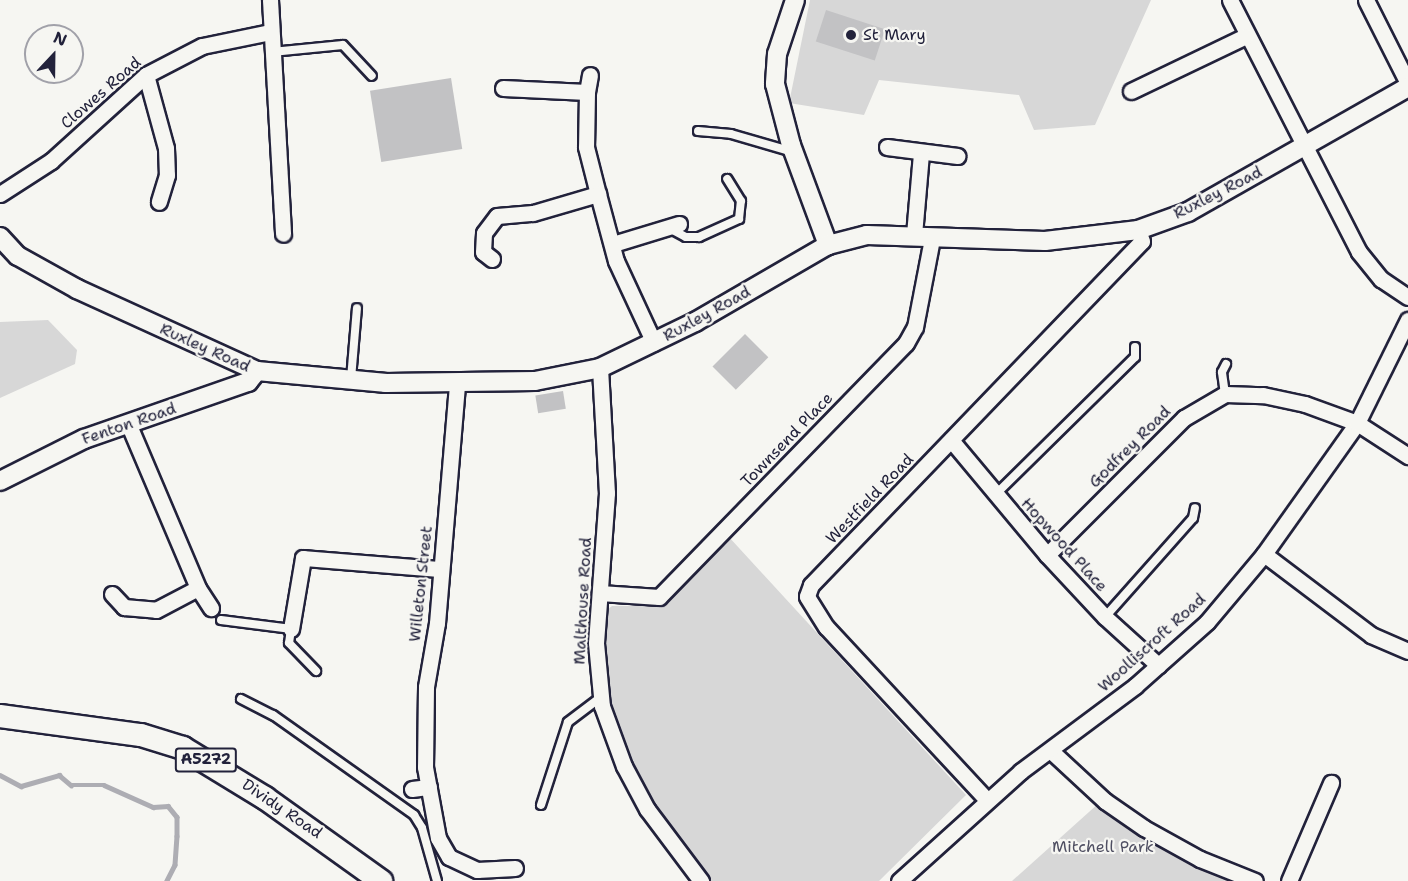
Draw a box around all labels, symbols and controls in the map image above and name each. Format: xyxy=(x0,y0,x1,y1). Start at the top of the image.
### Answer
north arrow xyxy=(24,24,84,84)
place label: St Mary xyxy=(863,25,926,45)
text: N xyxy=(50,27,70,51)
marker: St Mary xyxy=(844,28,858,42)
street label: Clowes Road xyxy=(57,53,145,133)
street label: Ruxley Road xyxy=(1170,162,1266,224)
street label: Ruxley Road xyxy=(660,282,754,346)
street label: Ruxley Road xyxy=(157,320,253,376)
street label: Townsend Place xyxy=(737,389,837,491)
street label: Fenton Road xyxy=(79,399,179,449)
street label: Godfrey Road xyxy=(1085,402,1175,492)
street label: Westfield Road xyxy=(822,450,918,548)
street label: Hopwood Place xyxy=(1017,494,1111,596)
street label: Willeton Street xyxy=(405,525,437,643)
street label: Malthouse Road xyxy=(570,537,596,665)
street label: Woolliscroft Road xyxy=(1094,590,1210,696)
road number: A5272 xyxy=(174,748,238,772)
street label: Dividy Road xyxy=(238,775,326,843)
park label: Mitchell Park xyxy=(1052,837,1154,857)

